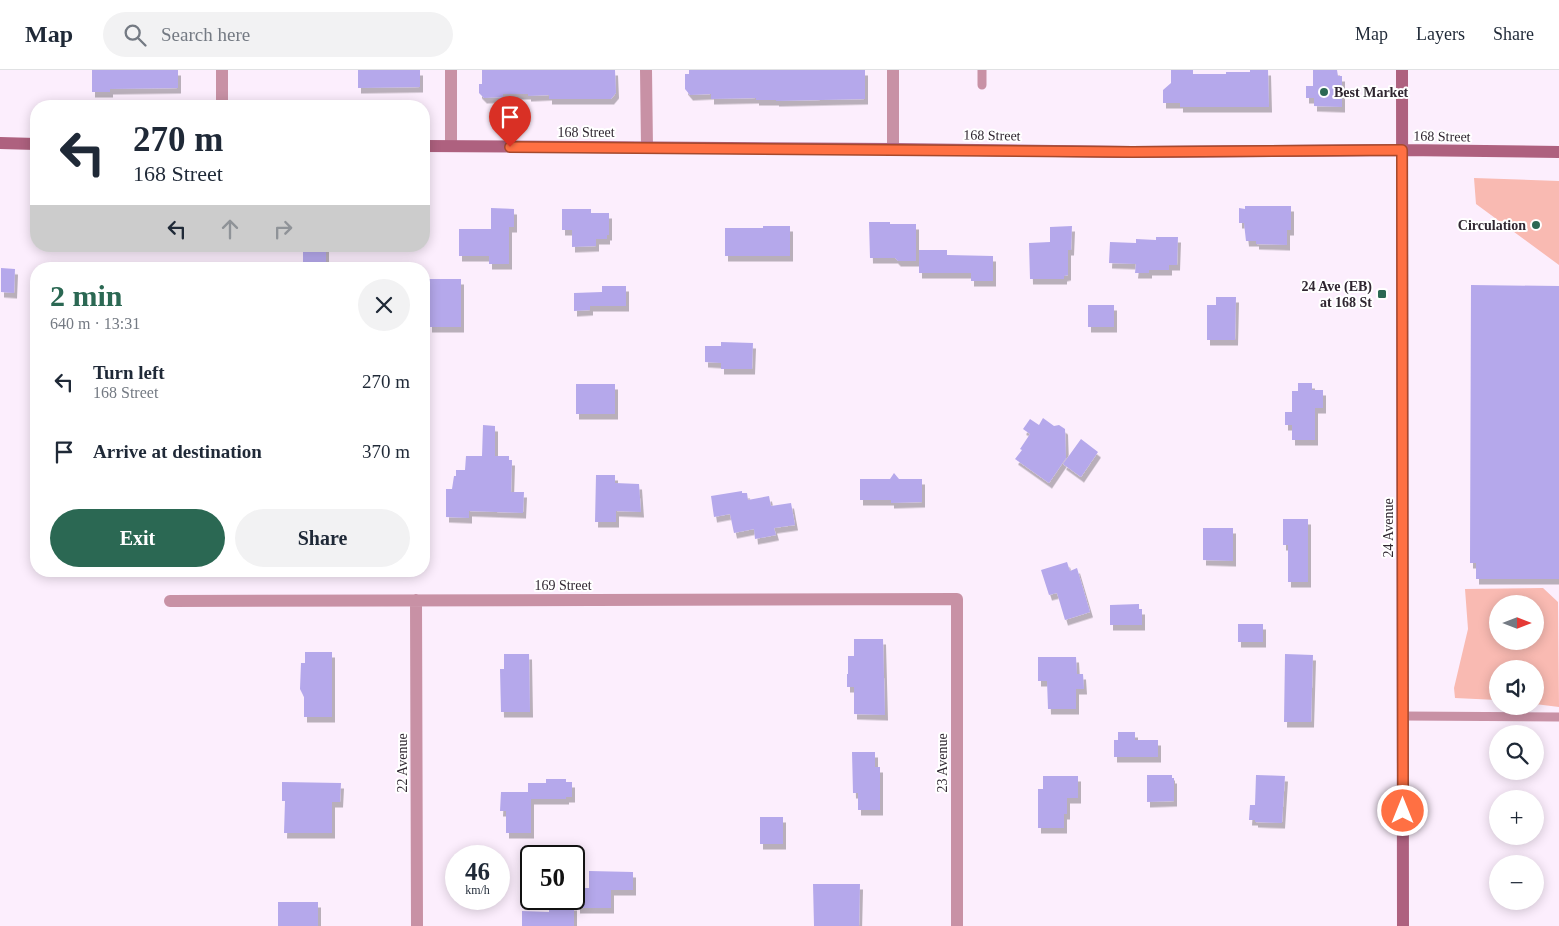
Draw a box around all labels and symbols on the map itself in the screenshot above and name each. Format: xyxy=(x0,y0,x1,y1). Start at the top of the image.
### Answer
place label: Best Market xyxy=(1334,85,1409,100)
marker: Best Market xyxy=(1318,86,1330,98)
pin xyxy=(489,96,531,147)
street label: 168 Street xyxy=(557,125,615,140)
street label: 168 Street xyxy=(963,128,1021,143)
street label: 168 Street xyxy=(1413,129,1471,144)
place label: Circulation xyxy=(1458,218,1526,233)
marker: Circulation xyxy=(1530,219,1542,231)
place label: 24 Ave (EB) at 168 St xyxy=(1301,279,1372,310)
marker: 24 Ave (EB) at 168 St xyxy=(1376,288,1388,300)
street label: 24 Avenue xyxy=(1381,498,1396,558)
street label: 169 Street xyxy=(534,578,592,593)
north arrow xyxy=(1489,595,1544,650)
street label: 22 Avenue xyxy=(395,733,410,793)
street label: 23 Avenue xyxy=(935,733,950,793)
position arrow xyxy=(1376,784,1428,836)
speed limit sign: 50 xyxy=(520,845,585,910)

